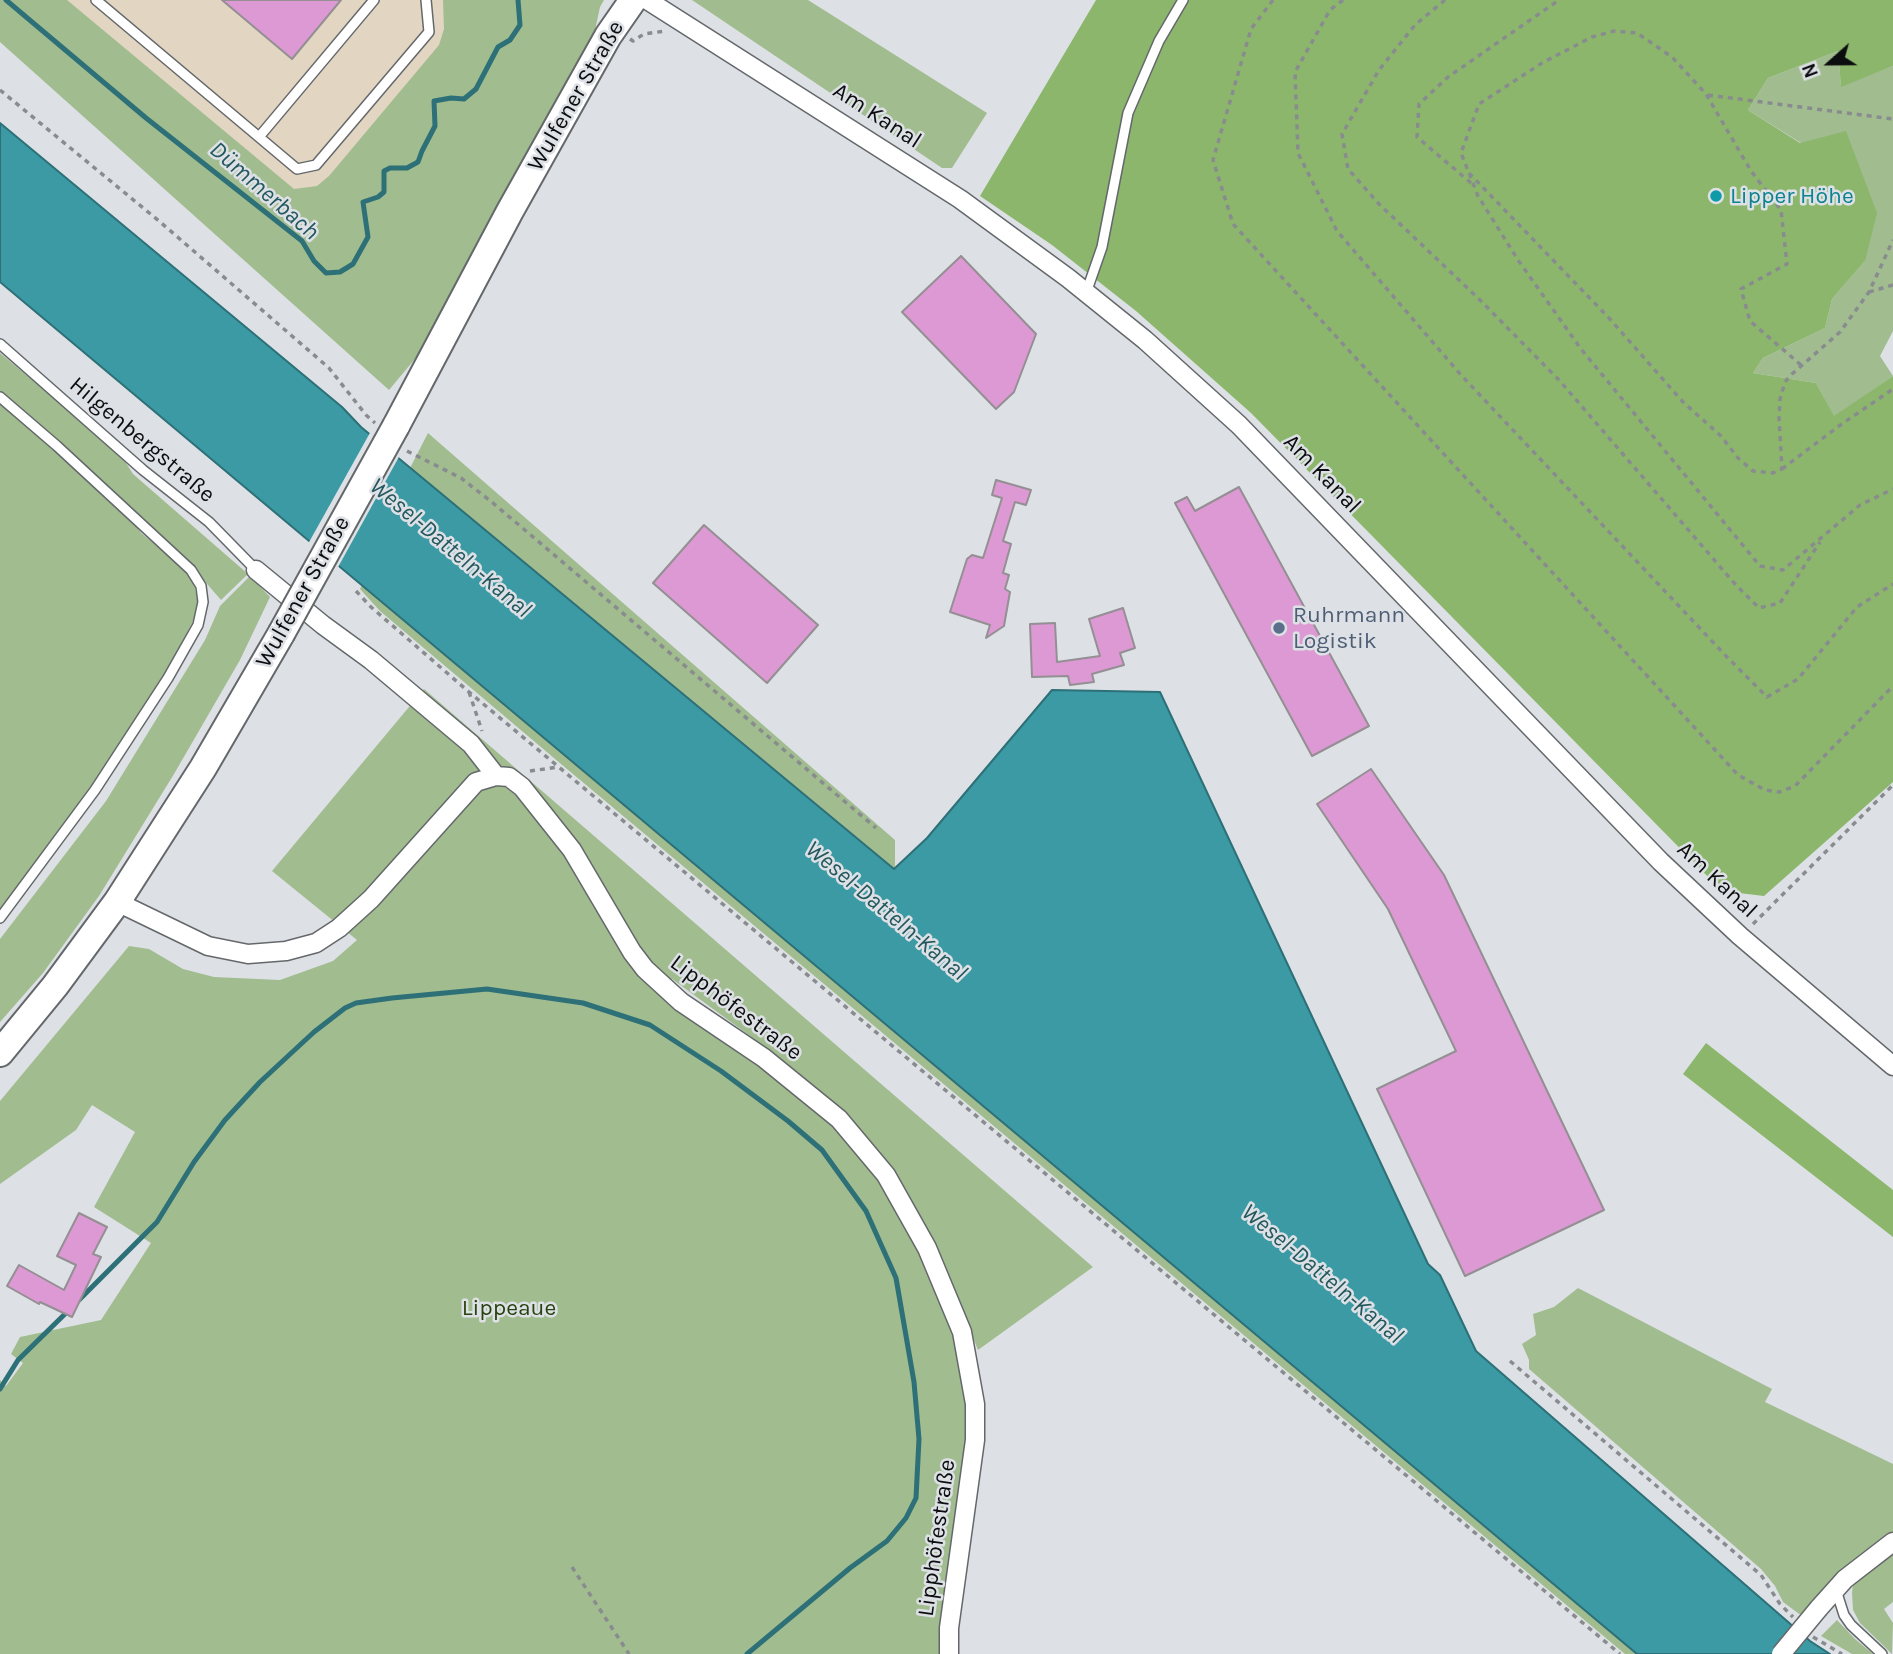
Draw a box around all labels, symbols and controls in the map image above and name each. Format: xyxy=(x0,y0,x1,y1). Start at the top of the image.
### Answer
street label: Wulfener Straße xyxy=(522,16,630,176)
north arrow xyxy=(1795,28,1865,98)
text: N xyxy=(1798,60,1823,81)
street label: Am Kanal xyxy=(828,77,926,155)
water label: Dümmerbach xyxy=(203,136,325,246)
place label: Lipper Höhe xyxy=(1730,182,1854,210)
marker: Lipper Höhe xyxy=(1708,188,1724,204)
street label: Hilgenbergstraße xyxy=(64,371,220,509)
street label: Am Kanal xyxy=(1277,429,1367,519)
water label: Wesel-Datteln-Kanal xyxy=(363,472,537,624)
street label: Wulfener Straße xyxy=(250,511,356,673)
place label: Ruhrmann Logistik xyxy=(1293,601,1405,655)
marker: Ruhrmann Logistik xyxy=(1271,620,1287,636)
water label: Wesel-Datteln-Kanal xyxy=(799,835,973,987)
street label: Am Kanal xyxy=(1671,836,1763,924)
street label: Lipphöfestraße xyxy=(664,949,808,1067)
water label: Wesel-Datteln-Kanal xyxy=(1235,1198,1409,1350)
park label: Lippeaue xyxy=(462,1294,556,1322)
street label: Lipphöfestraße xyxy=(912,1458,962,1618)

